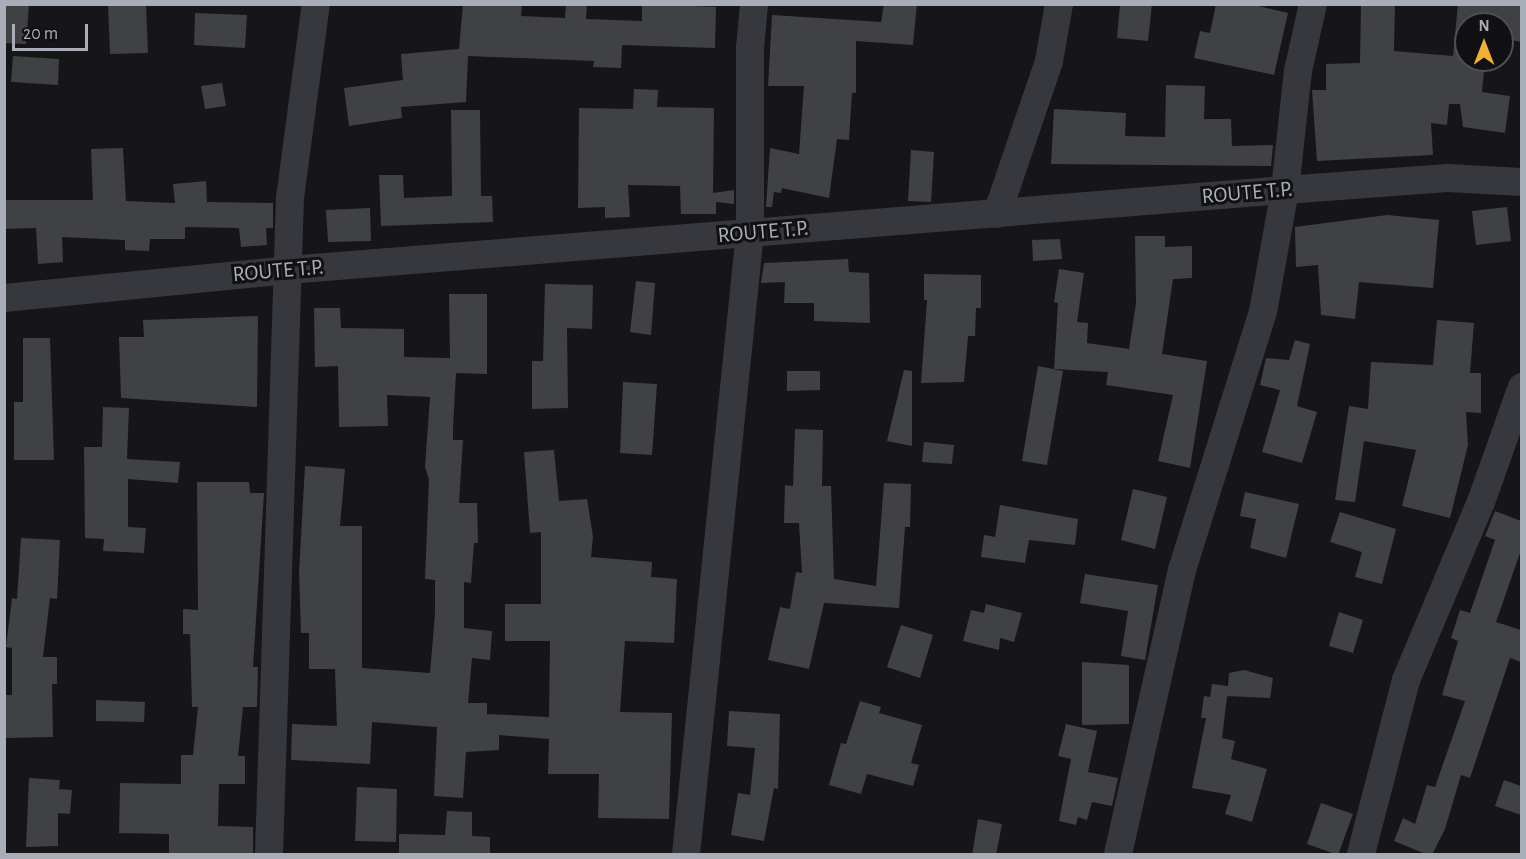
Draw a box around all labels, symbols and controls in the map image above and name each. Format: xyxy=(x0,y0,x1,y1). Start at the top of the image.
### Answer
scale bar xyxy=(15,12,92,50)
north arrow xyxy=(1454,12,1514,72)
text: N xyxy=(1478,18,1490,34)
text: 20 m xyxy=(23,25,58,43)
street label: ROUTE T.P. xyxy=(1200,176,1294,210)
street label: ROUTE T.P. xyxy=(716,215,810,249)
street label: ROUTE T.P. xyxy=(231,254,325,288)

